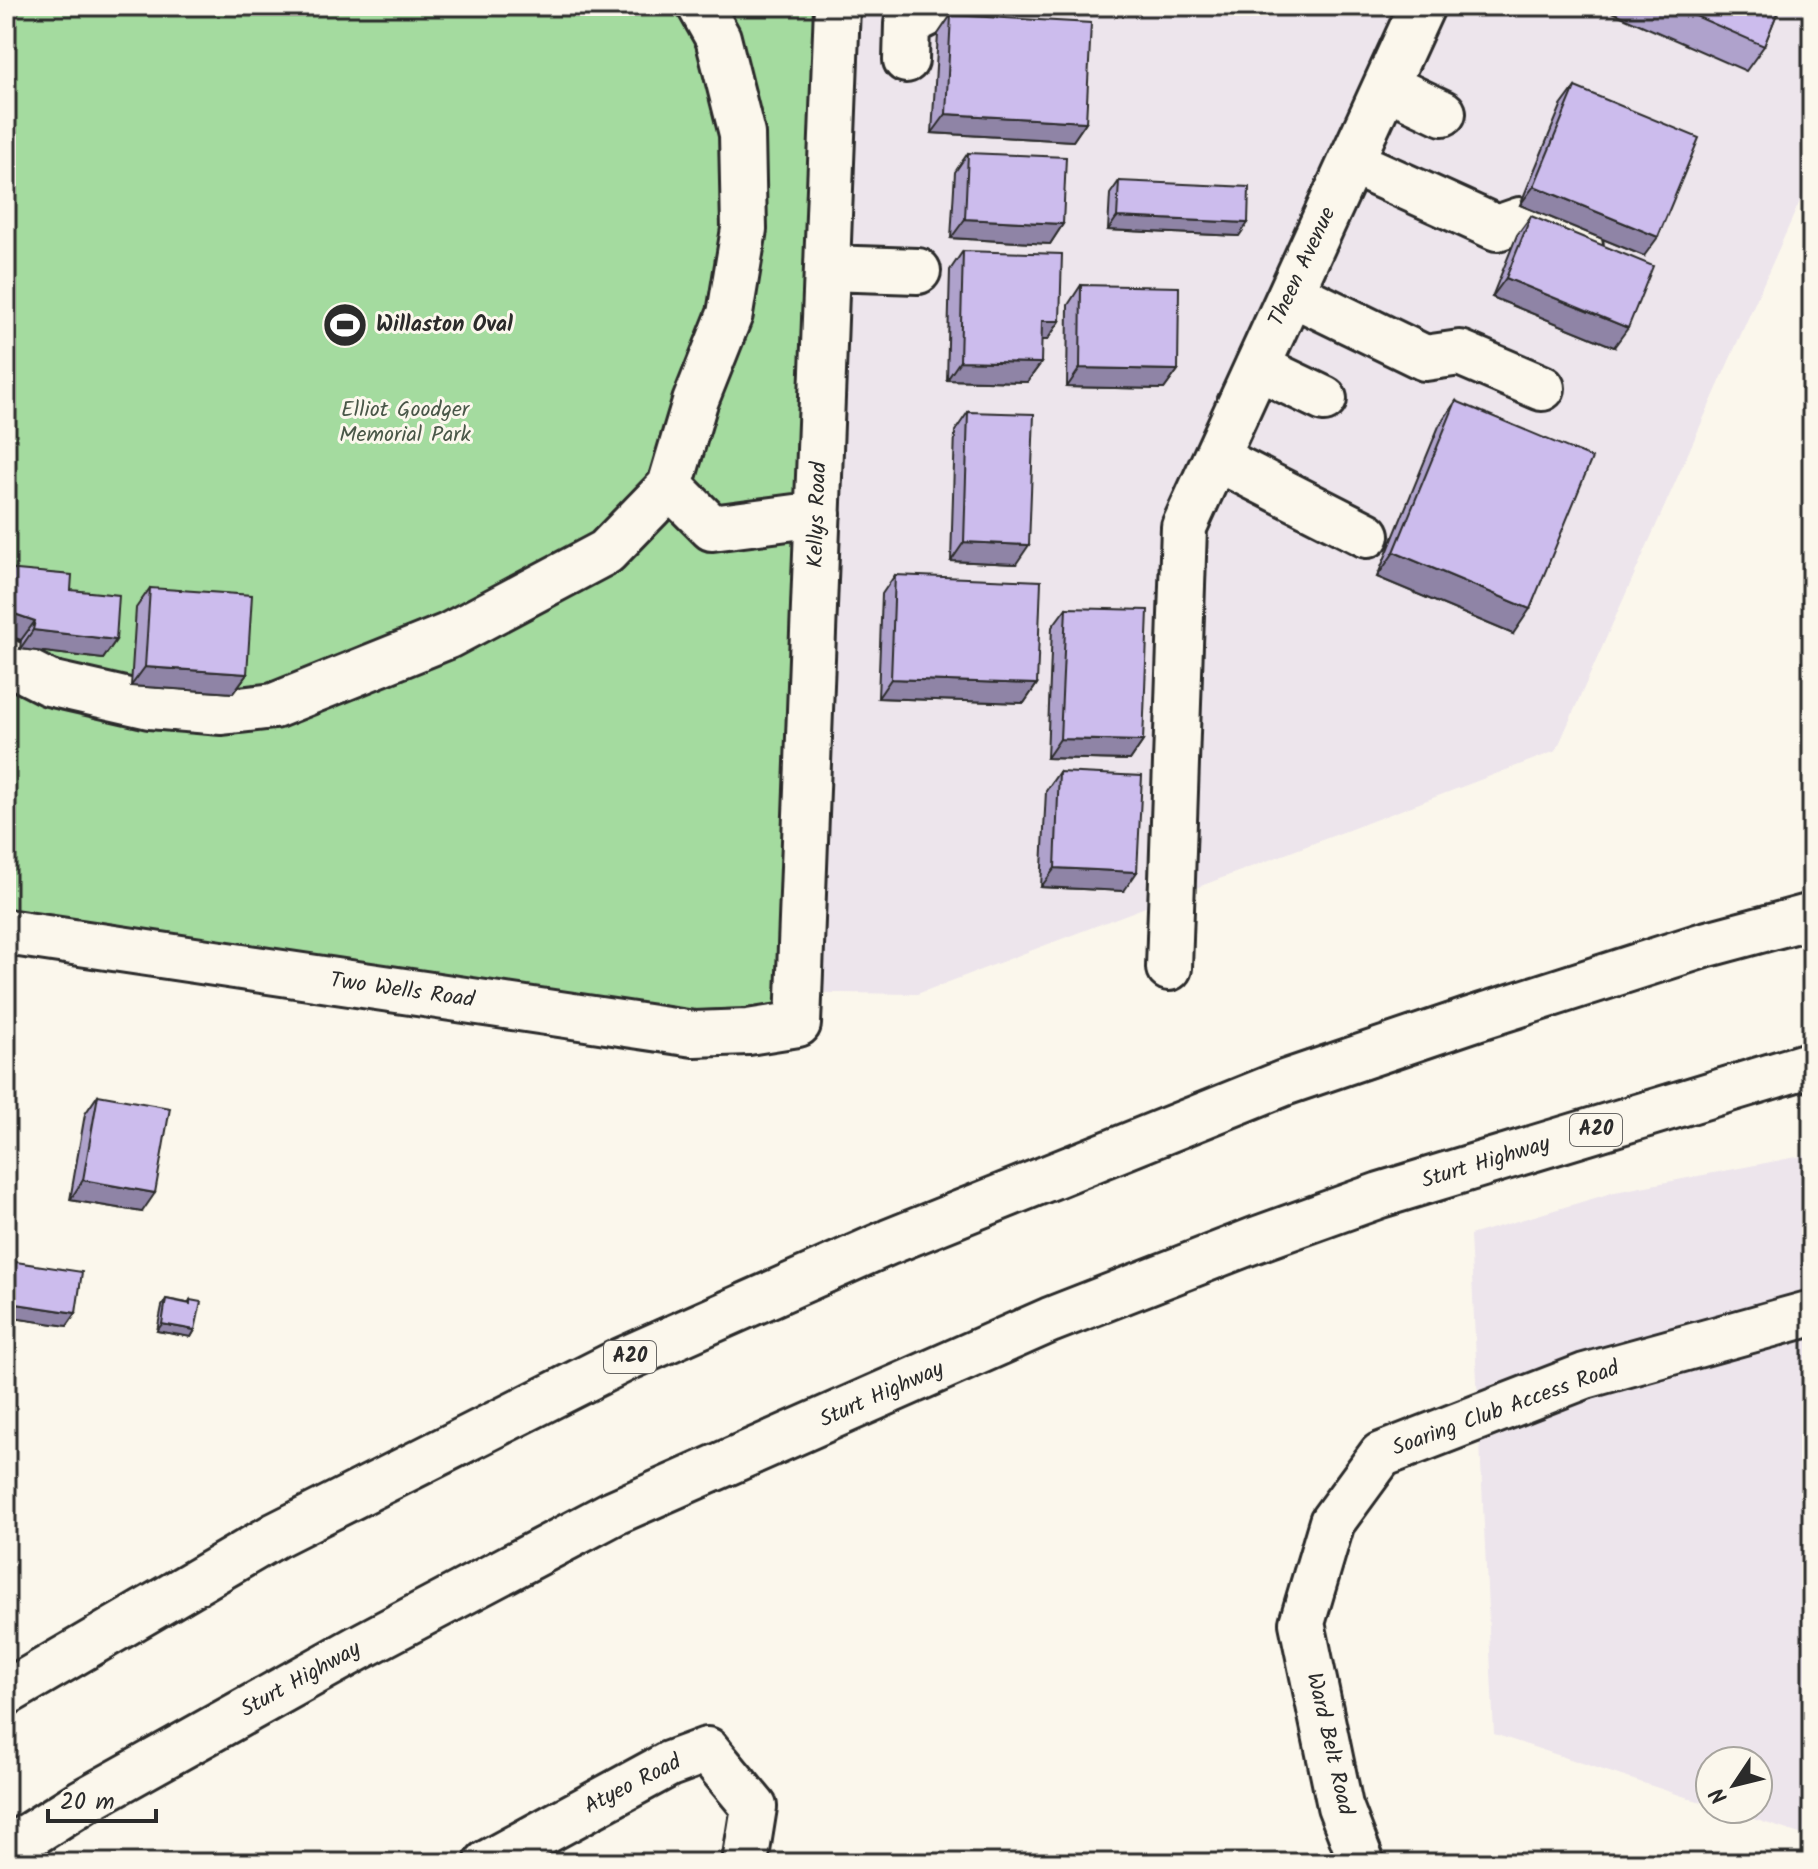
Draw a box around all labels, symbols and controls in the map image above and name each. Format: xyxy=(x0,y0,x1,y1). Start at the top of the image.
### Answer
street label: Theen Avenue xyxy=(1260,201,1346,333)
sports icon: Willaston Oval xyxy=(321,301,369,349)
place label: Willaston Oval xyxy=(376,308,513,343)
park label: Elliot Goodger Memorial Park xyxy=(339,393,472,453)
street label: Kellys Road xyxy=(799,460,837,569)
street label: Two Wells Road xyxy=(327,964,478,1019)
road number: A20 xyxy=(1570,1114,1622,1146)
street label: Sturt Highway xyxy=(1417,1127,1555,1199)
road number: A20 xyxy=(604,1341,656,1373)
street label: Soaring Club Access Road xyxy=(1387,1351,1625,1466)
street label: Sturt Highway xyxy=(814,1352,951,1438)
street label: Sturt Highway xyxy=(234,1632,368,1728)
street label: Ward Belt Road xyxy=(1296,1669,1363,1820)
street label: Atyeo Road xyxy=(578,1745,689,1824)
north arrow xyxy=(1694,1745,1774,1825)
scale bar xyxy=(48,1773,156,1823)
text: N xyxy=(1701,1779,1738,1811)
text: 20 m xyxy=(60,1783,115,1822)

